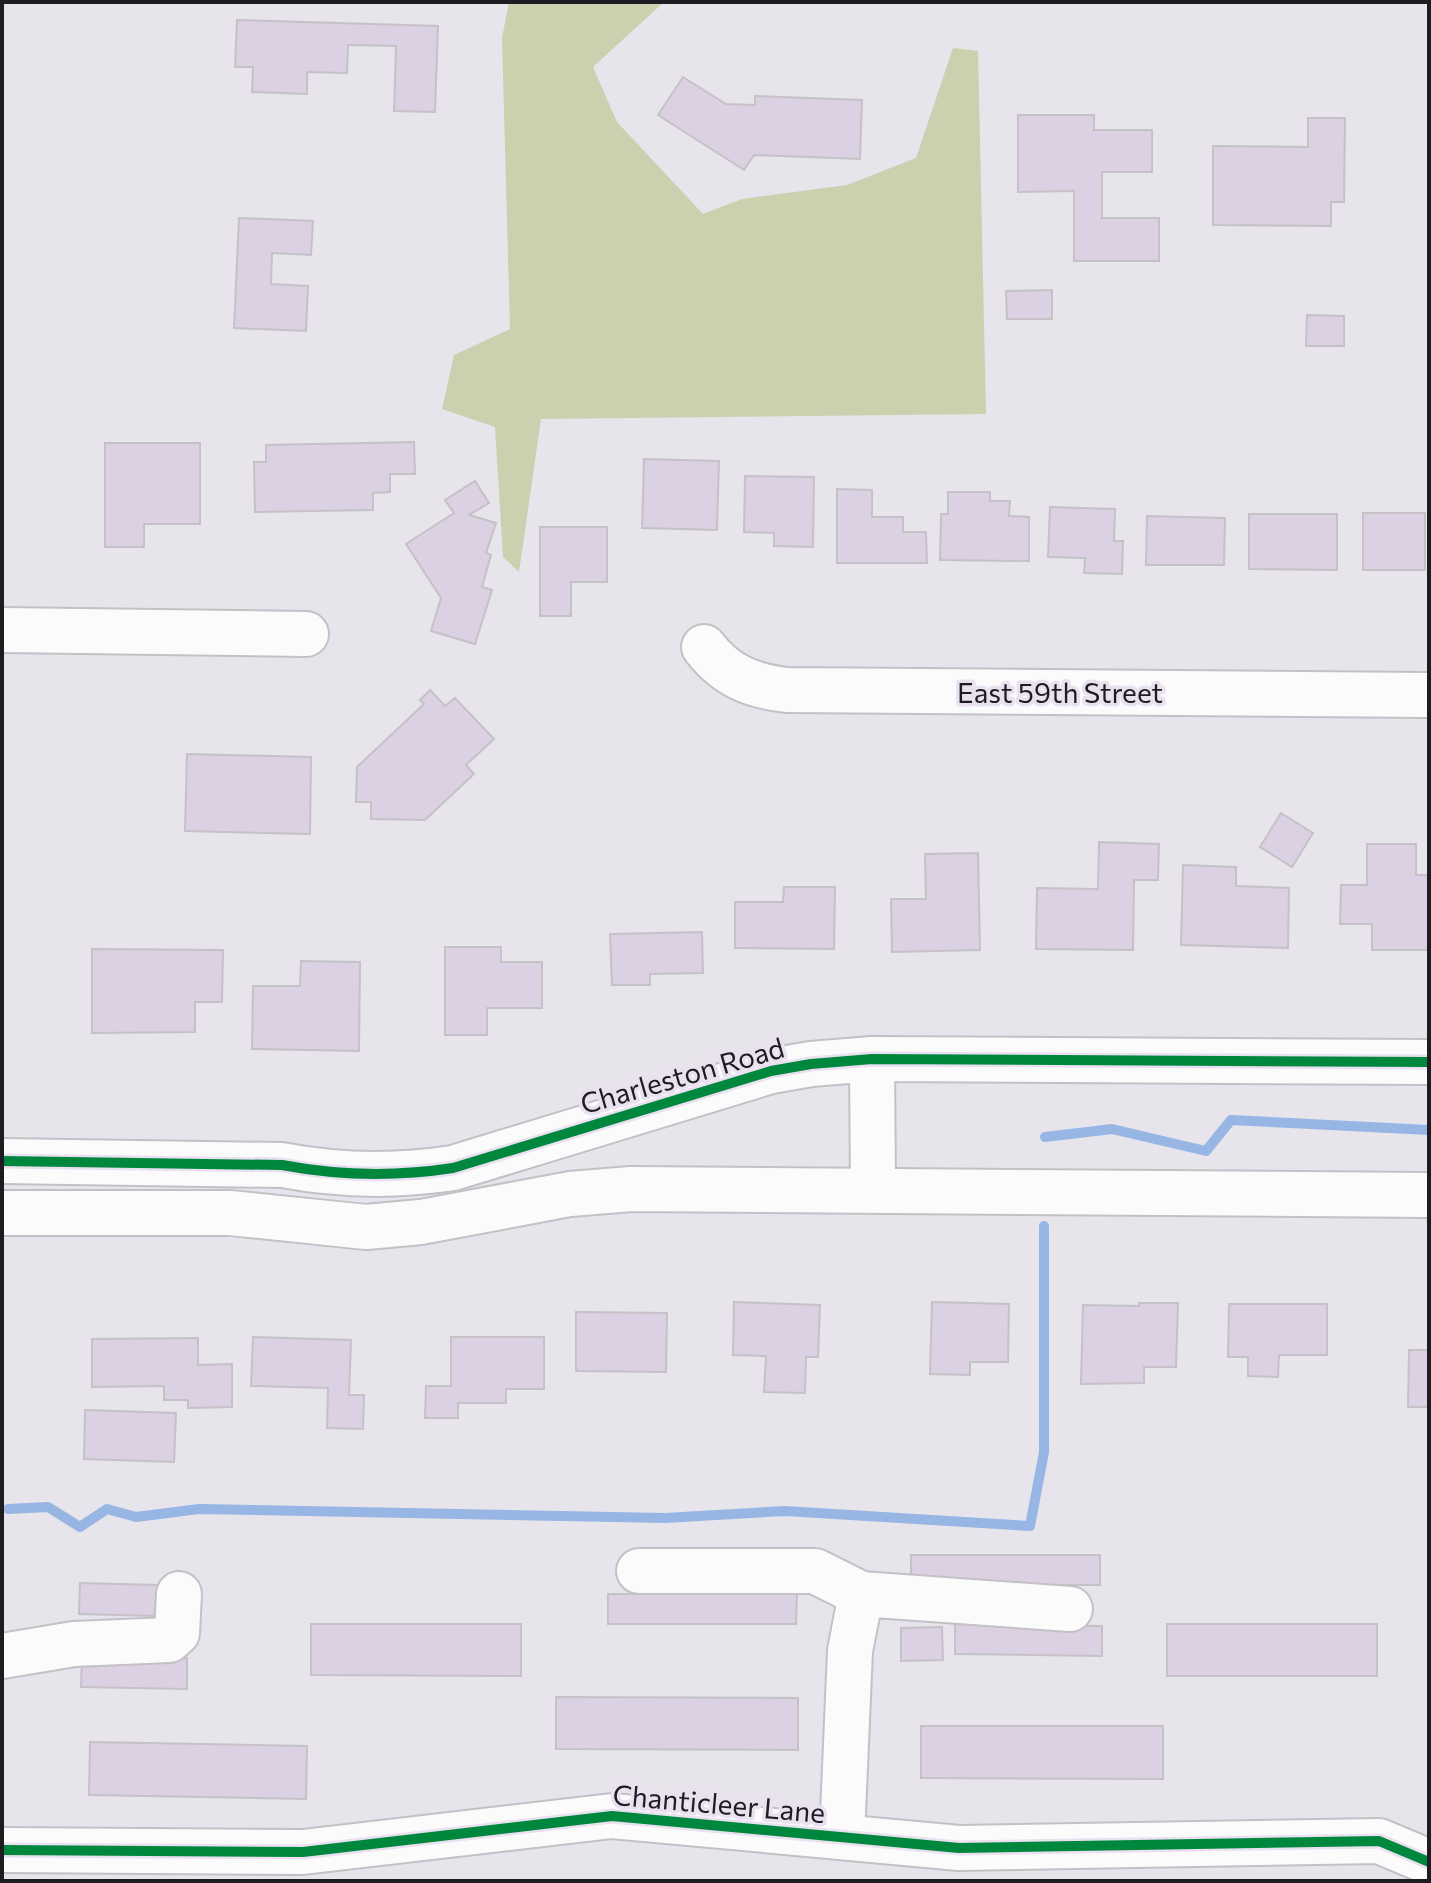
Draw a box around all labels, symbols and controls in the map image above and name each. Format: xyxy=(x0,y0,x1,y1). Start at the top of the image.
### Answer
street label: East 59th Street xyxy=(957,675,1163,709)
street label: Charleston Road xyxy=(576,1030,788,1120)
street label: Chanticleer Lane xyxy=(611,1777,827,1829)

